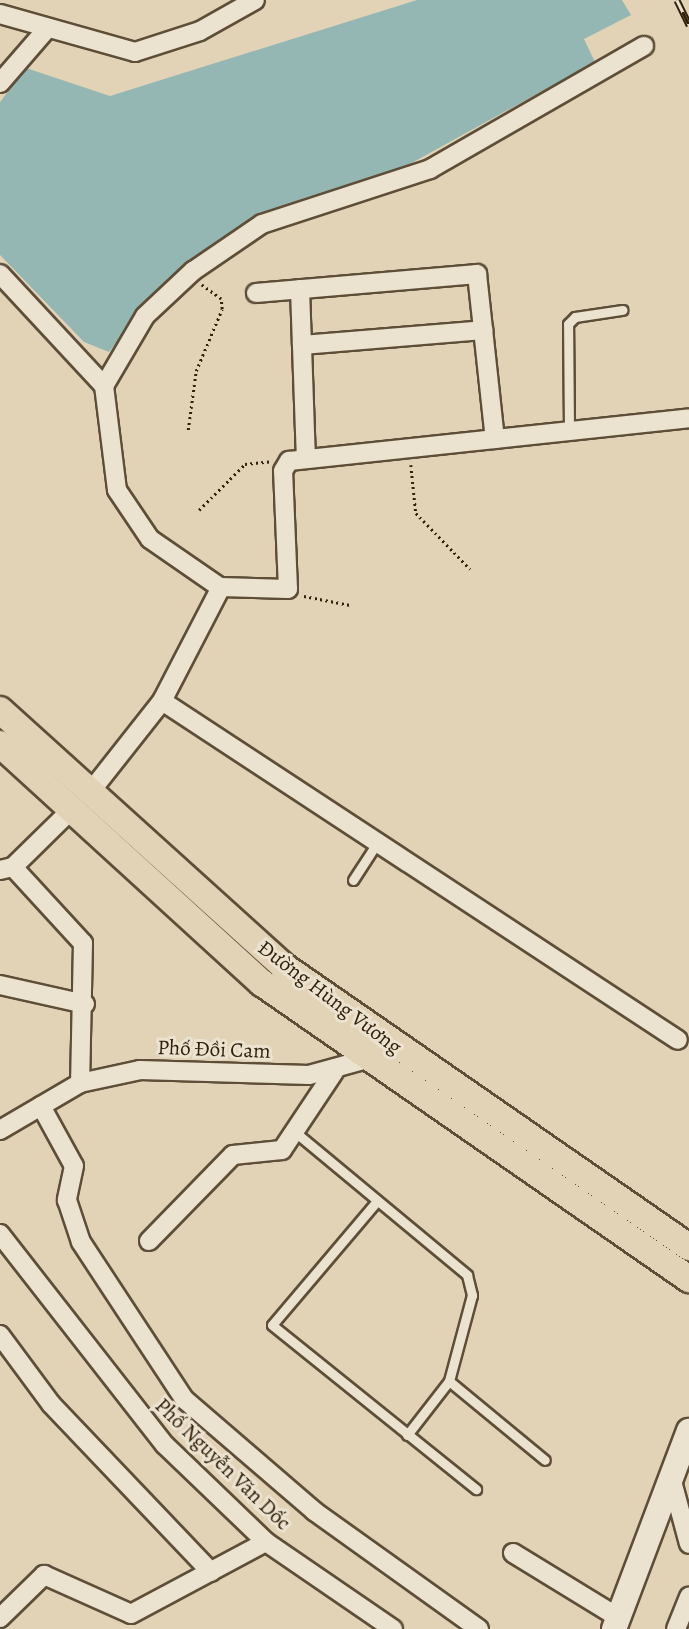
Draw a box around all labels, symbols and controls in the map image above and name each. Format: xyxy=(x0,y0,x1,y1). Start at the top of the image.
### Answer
street label: Đường Hùng Vương xyxy=(253,935,407,1059)
street label: Phố Đồi Cam xyxy=(157,1034,271,1064)
street label: Phố Nguyễn Văn Dốc xyxy=(150,1393,296,1535)

